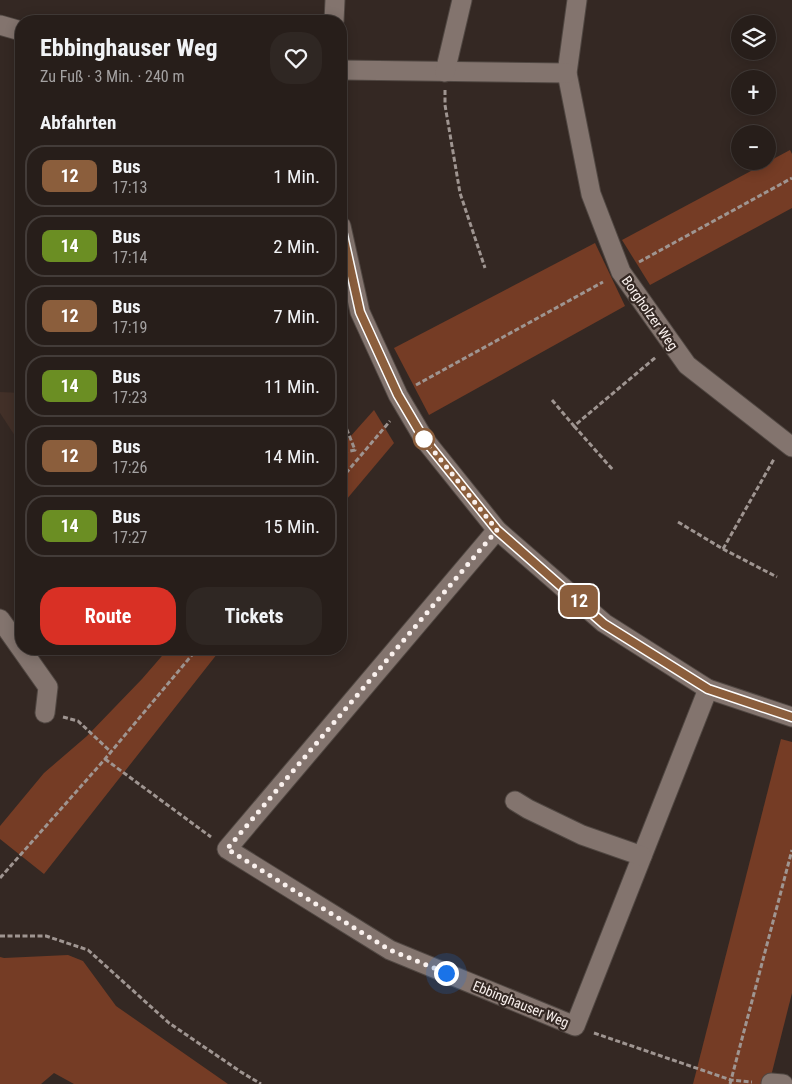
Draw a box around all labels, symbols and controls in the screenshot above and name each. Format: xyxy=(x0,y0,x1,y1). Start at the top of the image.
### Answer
map controls xyxy=(731,15,776,170)
button: layers xyxy=(731,15,776,60)
button: heart xyxy=(270,32,322,84)
text: Ebbinghauser Weg xyxy=(40,34,217,62)
text: Zu Fuß · 3 Min. · 240 m xyxy=(40,67,184,86)
button: + xyxy=(731,70,776,115)
text: Abfahrten xyxy=(40,111,116,134)
button: − xyxy=(731,125,776,170)
text: Bus xyxy=(112,155,141,178)
text: 12 xyxy=(60,165,79,186)
text: 1 Min. xyxy=(273,165,320,188)
text: 17:13 xyxy=(112,178,147,197)
text: Bus xyxy=(112,225,141,248)
text: 14 xyxy=(60,235,79,256)
text: 2 Min. xyxy=(273,235,320,258)
text: 17:14 xyxy=(112,248,147,267)
street label: Borgholzer Weg xyxy=(619,273,681,353)
text: Bus xyxy=(112,295,141,318)
text: 12 xyxy=(60,305,79,326)
text: 7 Min. xyxy=(273,305,320,328)
text: 17:19 xyxy=(112,318,147,337)
text: Bus xyxy=(112,365,141,388)
text: 14 xyxy=(60,375,79,396)
text: 11 Min. xyxy=(264,375,320,398)
text: 17:23 xyxy=(112,388,147,407)
unlabelled marker xyxy=(413,428,435,450)
text: Bus xyxy=(112,435,141,458)
text: 12 xyxy=(60,445,79,466)
text: 14 Min. xyxy=(264,445,320,468)
text: 17:26 xyxy=(112,458,147,477)
text: Bus xyxy=(112,505,141,528)
text: 14 xyxy=(60,515,79,536)
text: 15 Min. xyxy=(264,515,320,538)
text: 17:27 xyxy=(112,528,147,547)
line badge: 12 xyxy=(556,585,602,617)
button: Route xyxy=(40,587,176,645)
button: Tickets xyxy=(186,587,322,645)
text: 12 xyxy=(570,590,588,611)
your location xyxy=(434,961,459,986)
street label: Ebbinghauser Weg xyxy=(471,977,571,1031)

